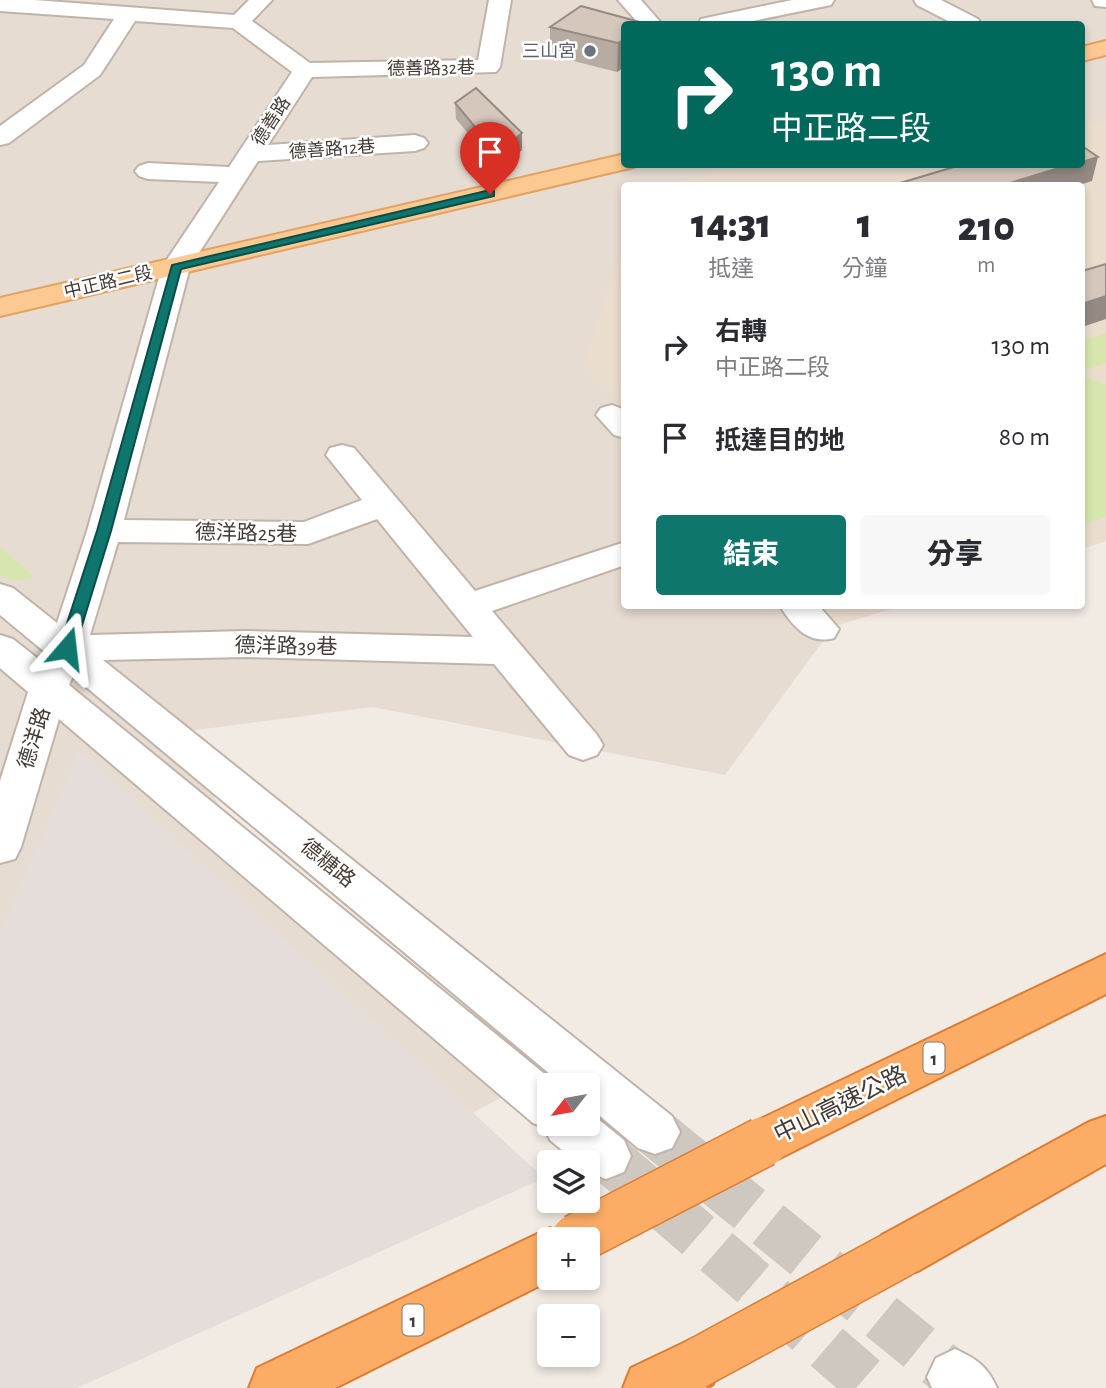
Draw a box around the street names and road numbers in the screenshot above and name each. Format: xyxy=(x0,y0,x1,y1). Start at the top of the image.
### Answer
street label: 德善路32巷 xyxy=(387,57,475,79)
street label: 德善路 xyxy=(248,93,294,149)
street label: 德善路12巷 xyxy=(288,136,376,162)
street label: 中正路二段 xyxy=(62,262,154,302)
street label: 德洋路25巷 xyxy=(195,521,297,545)
street label: 德洋路39巷 xyxy=(235,634,337,658)
street label: 德洋路 xyxy=(14,705,54,771)
street label: 德糖路 xyxy=(297,835,359,891)
road number: 1 xyxy=(923,1042,944,1074)
street label: 中山高速公路 xyxy=(770,1061,910,1147)
road number: 1 xyxy=(402,1304,424,1336)

